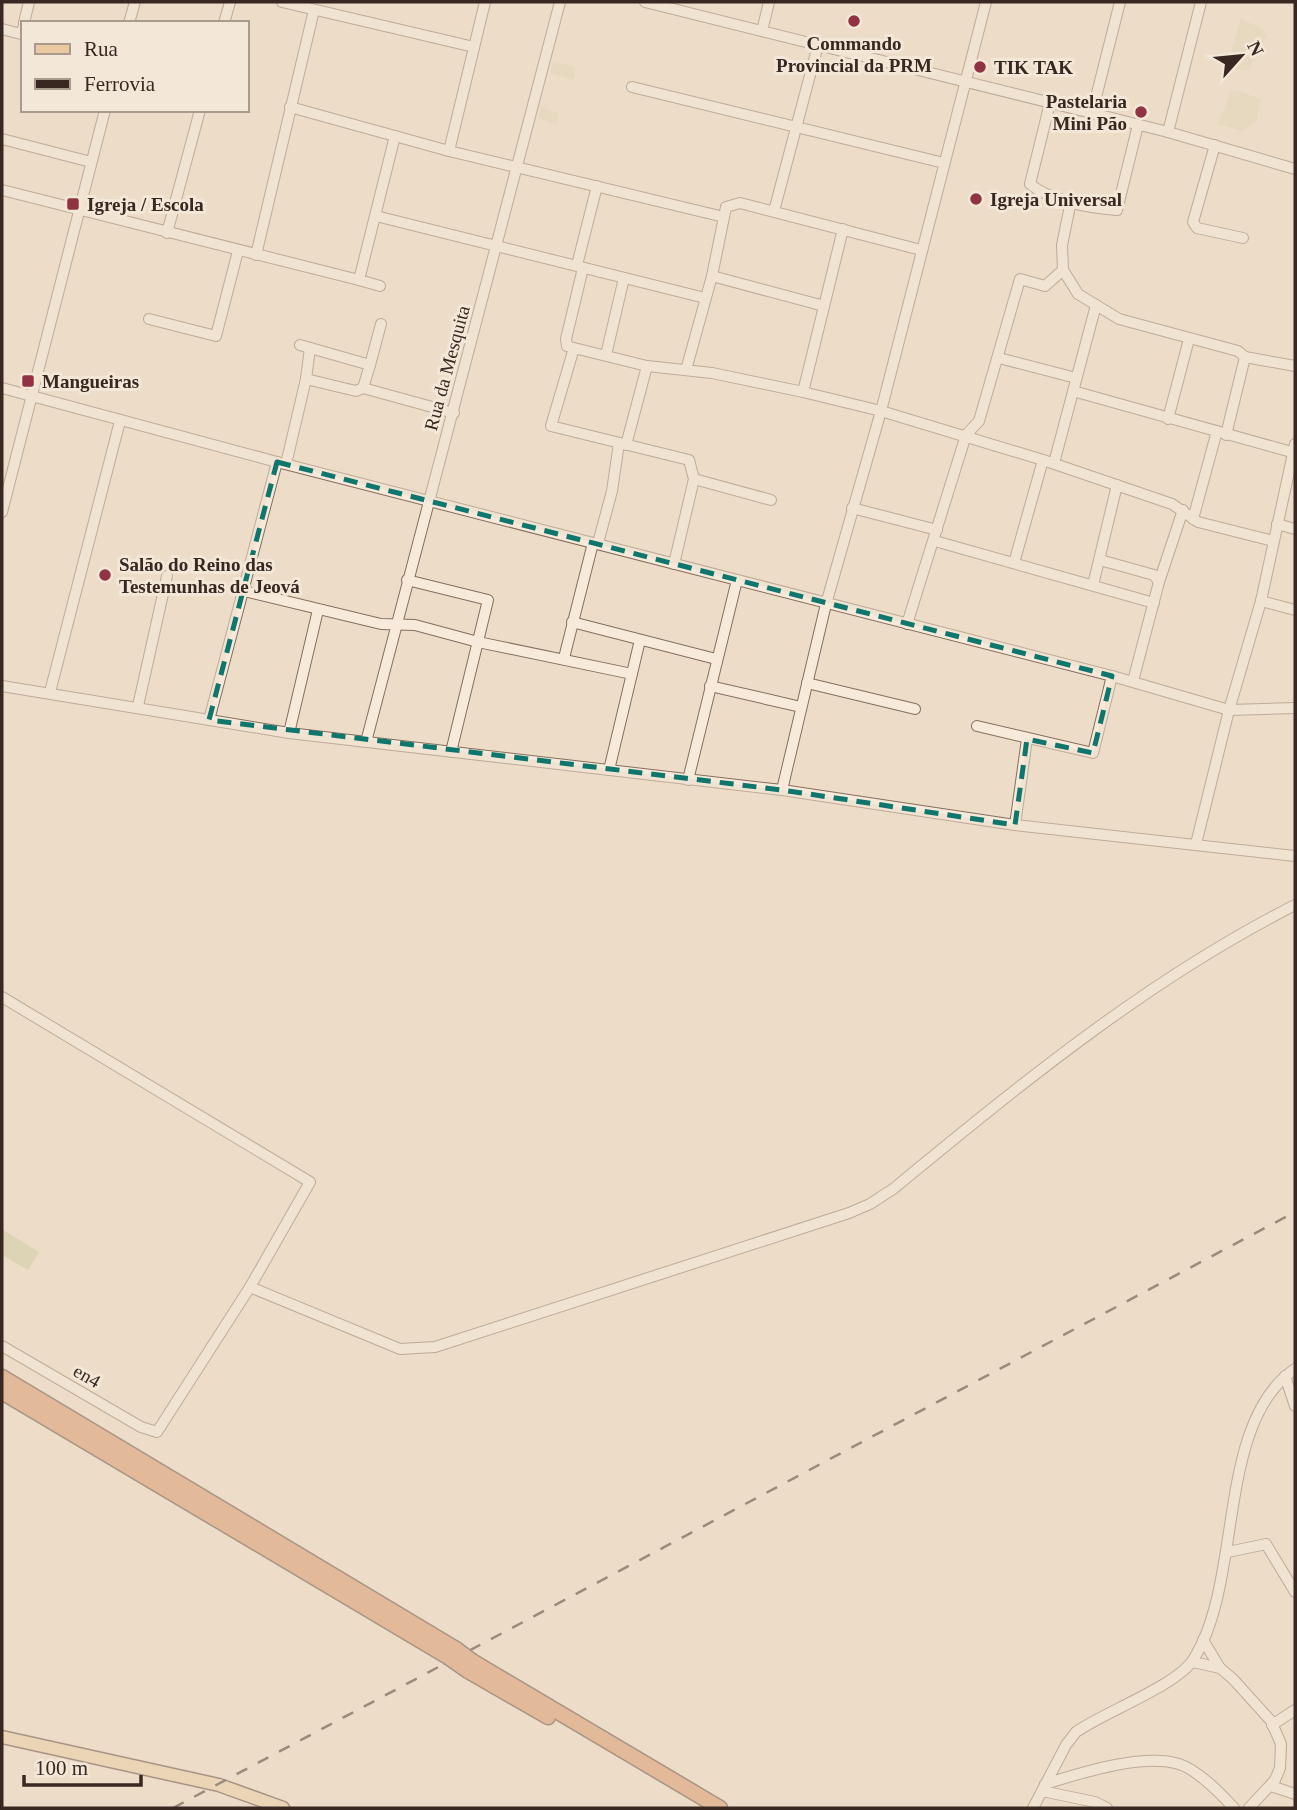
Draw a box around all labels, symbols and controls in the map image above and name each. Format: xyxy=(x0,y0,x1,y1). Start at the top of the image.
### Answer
marker: Commando Provincial da PRM xyxy=(846,13,862,29)
legend xyxy=(21,21,248,112)
north arrow xyxy=(1206,21,1276,91)
place label: Commando Provincial da PRM xyxy=(776,33,932,76)
text: Rua xyxy=(84,37,119,61)
text: N xyxy=(1243,38,1268,60)
place label: TIK TAK xyxy=(994,57,1073,78)
marker: TIK TAK xyxy=(972,59,988,75)
text: Ferrovia xyxy=(84,72,156,96)
place label: Pastelaria Mini Pão xyxy=(1046,91,1127,134)
marker: Pastelaria Mini Pão xyxy=(1133,104,1149,120)
place label: Igreja Universal xyxy=(990,189,1122,210)
marker: Igreja Universal xyxy=(968,191,984,207)
place label: Igreja / Escola xyxy=(87,194,204,215)
marker: Igreja / Escola xyxy=(65,196,81,212)
street label: Rua da Mesquita xyxy=(420,303,474,433)
place label: Mangueiras xyxy=(42,371,139,392)
marker: Mangueiras xyxy=(20,373,36,389)
place label: Salão do Reino das Testemunhas de Jeová xyxy=(119,554,300,597)
marker: Salão do Reino das Testemunhas de Jeová xyxy=(97,567,113,583)
street label: en4 xyxy=(70,1360,105,1392)
scale bar xyxy=(24,1744,142,1788)
text: 100 m xyxy=(35,1756,88,1780)

